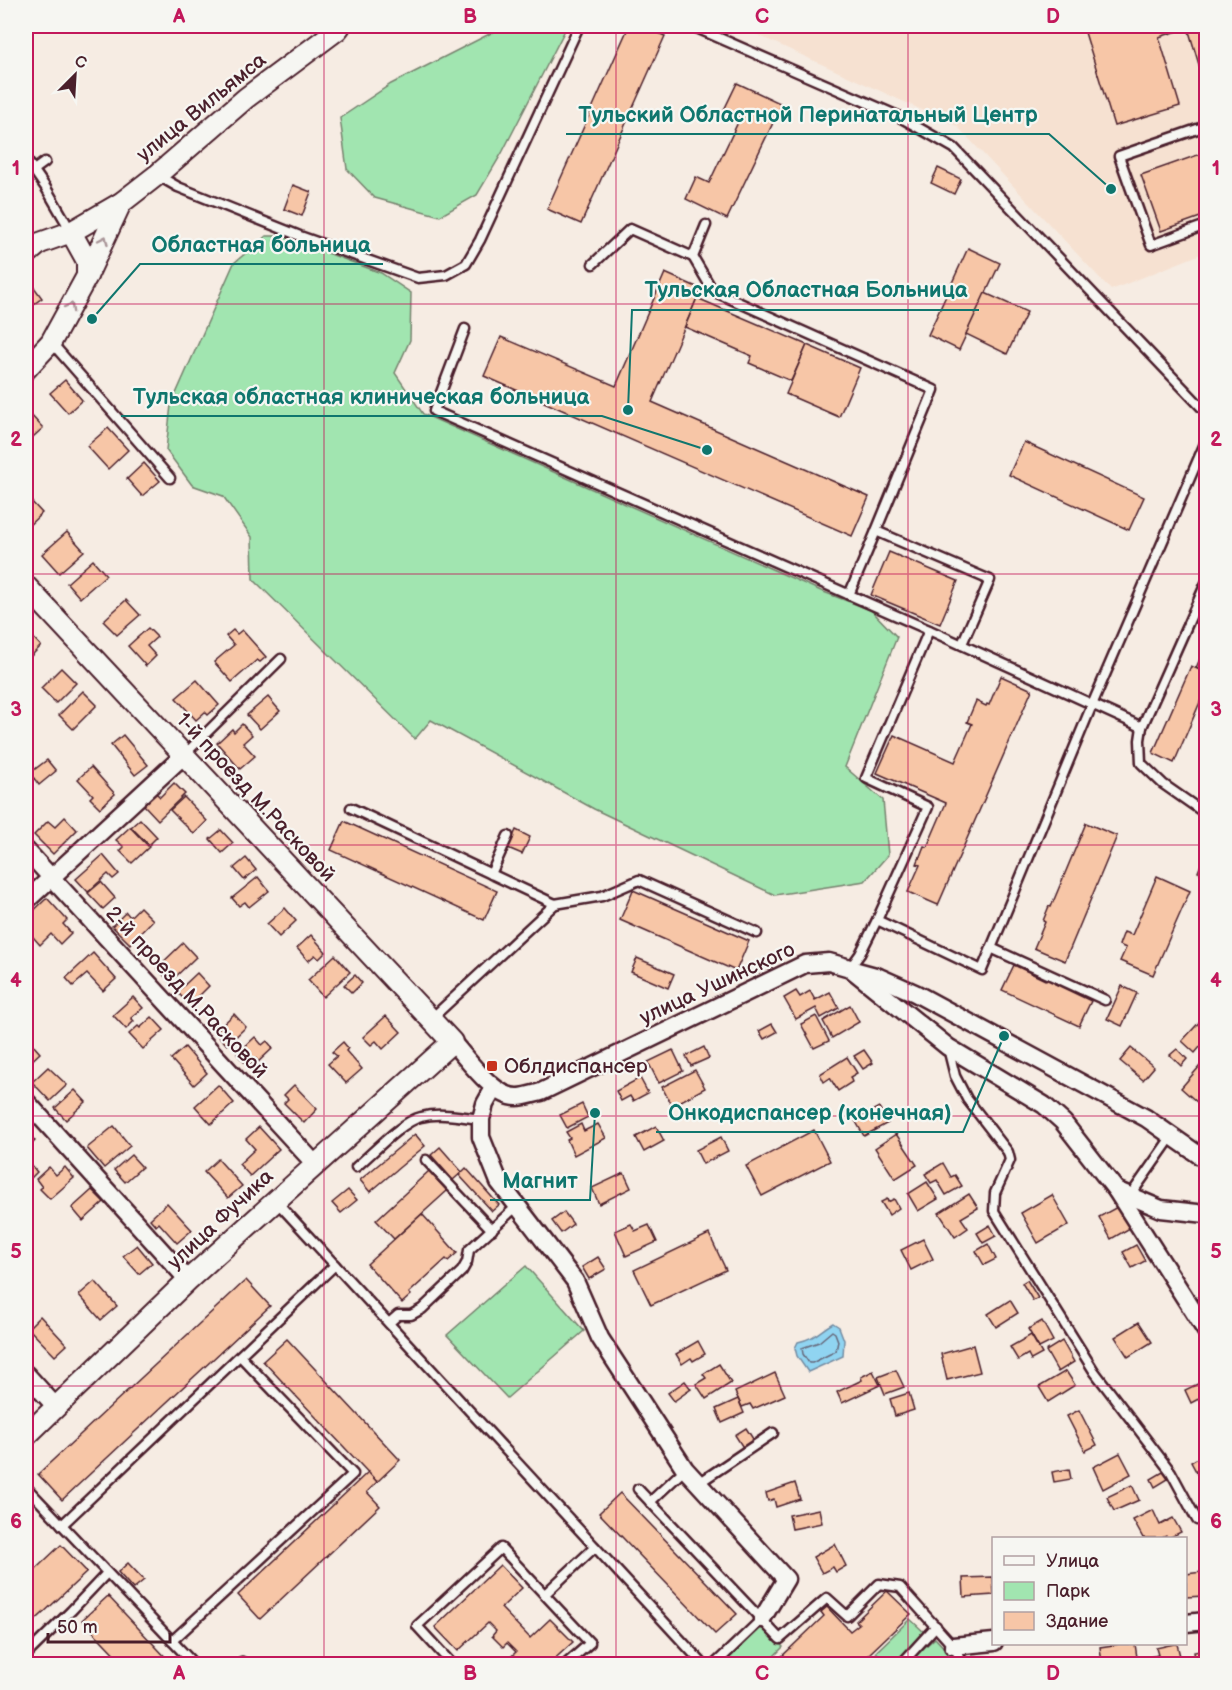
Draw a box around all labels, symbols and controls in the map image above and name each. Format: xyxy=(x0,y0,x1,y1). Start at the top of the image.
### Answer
text: A xyxy=(172,5,186,29)
text: B xyxy=(463,5,477,29)
text: C xyxy=(755,5,769,29)
text: D xyxy=(1046,5,1060,29)
north arrow xyxy=(45,45,105,105)
street label: улица Вильямса xyxy=(132,47,272,167)
text: С xyxy=(72,52,89,74)
callout: Тульский Областной Перинатальный Центр xyxy=(566,94,1049,134)
text: Тульский Областной Перинатальный Центр xyxy=(578,102,1038,129)
text: 1 xyxy=(12,157,20,181)
text: 1 xyxy=(1212,157,1220,181)
callout: Областная больница xyxy=(140,224,383,264)
text: Областная больница xyxy=(151,232,371,259)
one-way arrow xyxy=(96,235,108,246)
callout: Тульская Областная Больница xyxy=(632,270,979,310)
text: Тульская Областная Больница xyxy=(644,277,968,304)
one-way arrow xyxy=(63,302,74,313)
callout: Тульская областная клиническая больница xyxy=(121,376,602,416)
text: Тульская областная клиническая больница xyxy=(133,384,590,411)
text: 2 xyxy=(10,428,22,452)
text: 2 xyxy=(1210,428,1222,452)
text: 3 xyxy=(10,698,22,722)
text: 3 xyxy=(1210,698,1222,722)
street label: 1-й проезд М.Расковой xyxy=(171,708,340,887)
street label: 2-й проезд М.Расковой xyxy=(100,901,273,1084)
street label: улица Ушинского xyxy=(636,937,799,1030)
text: 4 xyxy=(10,969,22,993)
text: 4 xyxy=(1210,969,1222,993)
place label: Облдиспансер xyxy=(504,1054,648,1079)
marker: Облдиспансер xyxy=(485,1059,499,1073)
callout: Онкодиспансер (конечная) xyxy=(656,1092,963,1132)
text: Онкодиспансер (конечная) xyxy=(668,1100,952,1127)
callout: Магнит xyxy=(490,1160,590,1200)
street label: улица Фучика xyxy=(162,1164,279,1275)
text: Магнит xyxy=(502,1168,578,1195)
text: 5 xyxy=(10,1240,22,1264)
text: 5 xyxy=(1210,1240,1222,1264)
text: 6 xyxy=(10,1510,22,1534)
text: 6 xyxy=(1210,1510,1222,1534)
legend xyxy=(992,1537,1187,1645)
text: Улица xyxy=(1046,1551,1100,1572)
text: Парк xyxy=(1046,1581,1090,1602)
scale bar xyxy=(48,1606,170,1644)
text: Здание xyxy=(1046,1611,1108,1632)
text: 50 m xyxy=(57,1617,98,1638)
text: A xyxy=(172,1662,186,1686)
text: B xyxy=(463,1662,477,1686)
text: C xyxy=(755,1662,769,1686)
text: D xyxy=(1046,1662,1060,1686)

